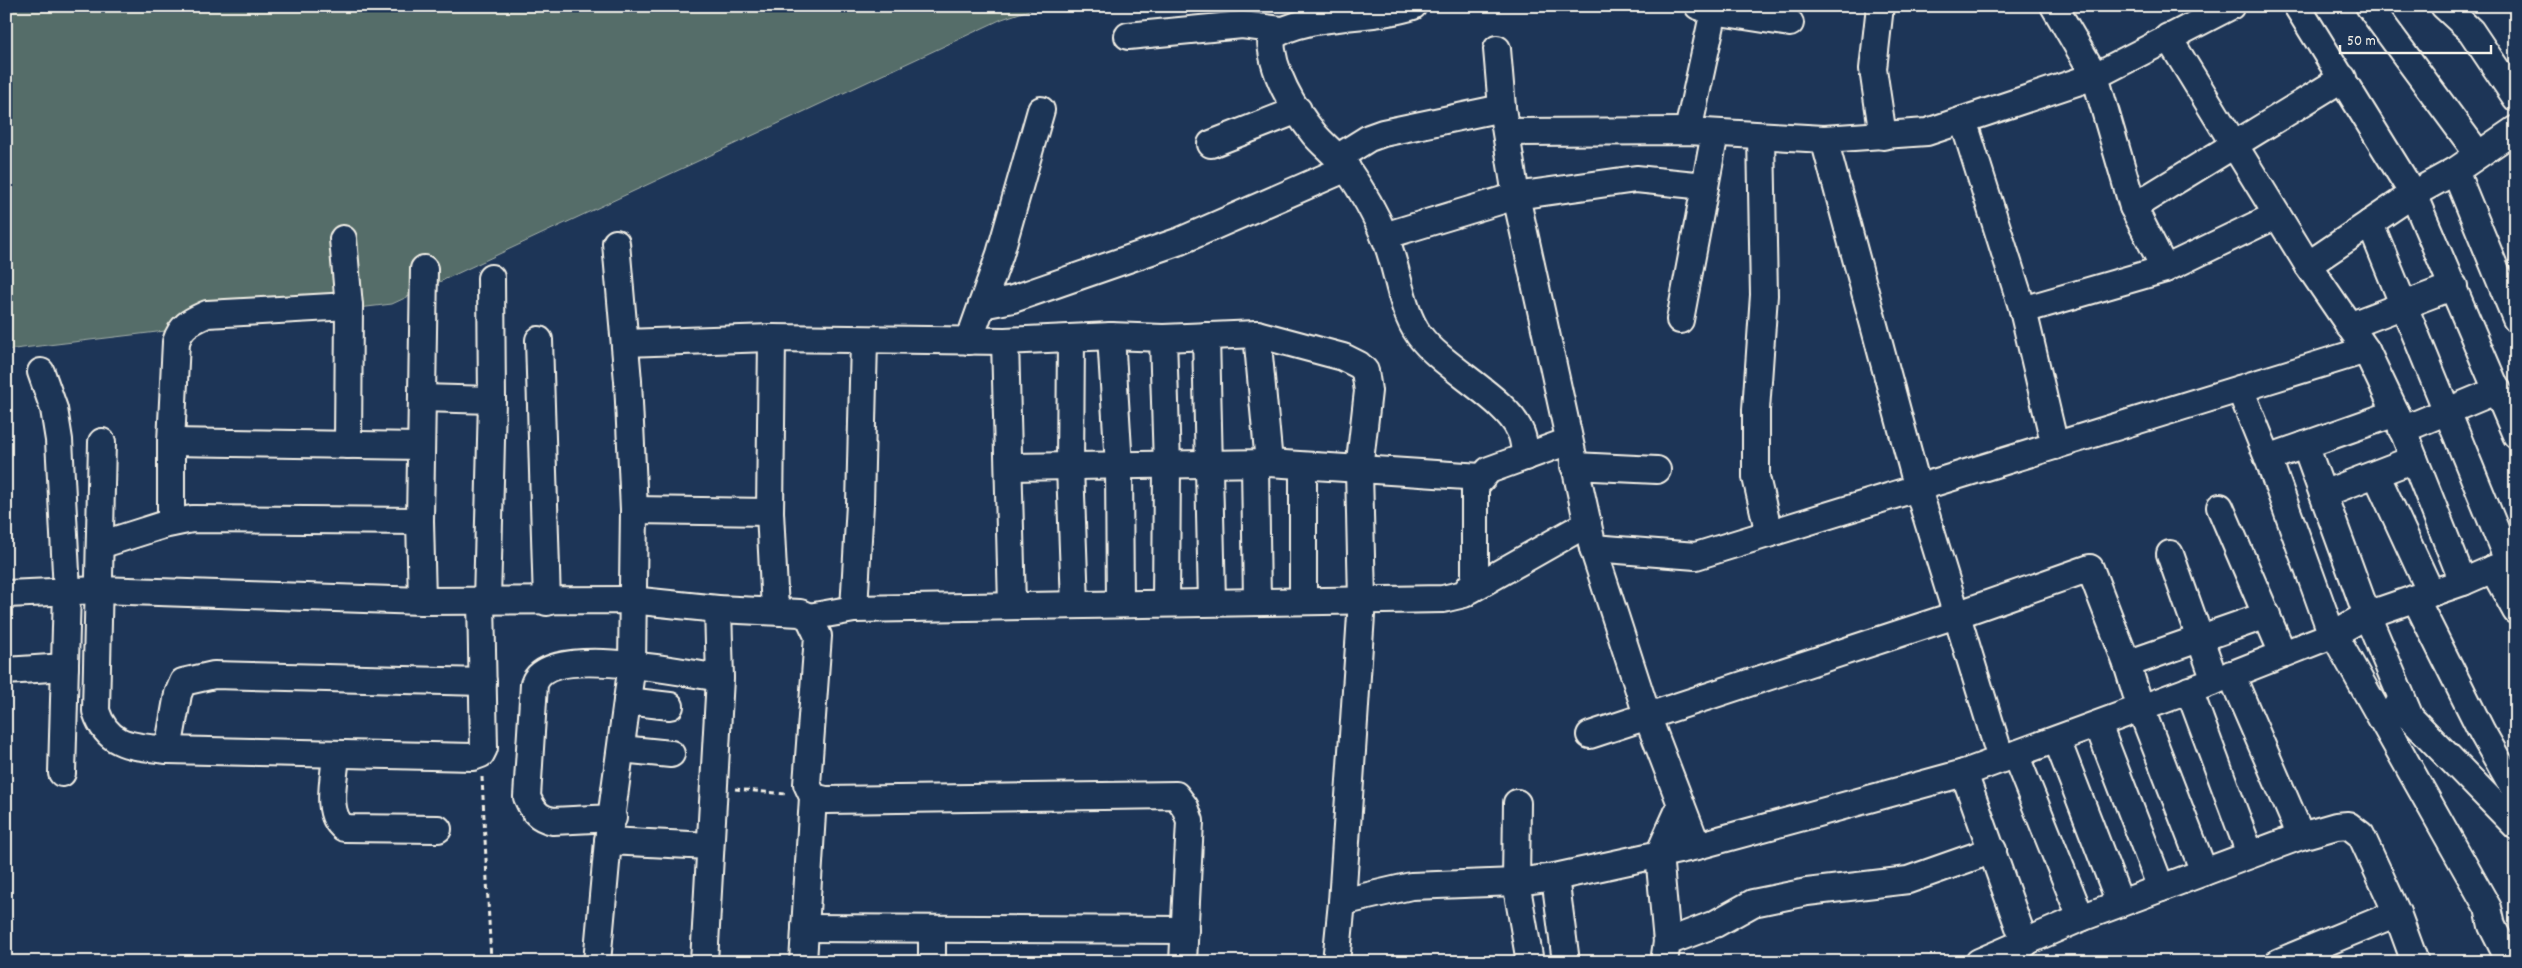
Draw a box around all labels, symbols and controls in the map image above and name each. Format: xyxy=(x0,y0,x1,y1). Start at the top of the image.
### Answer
scale bar xyxy=(2340,22,2491,54)
text: 50 m xyxy=(2347,31,2376,53)

